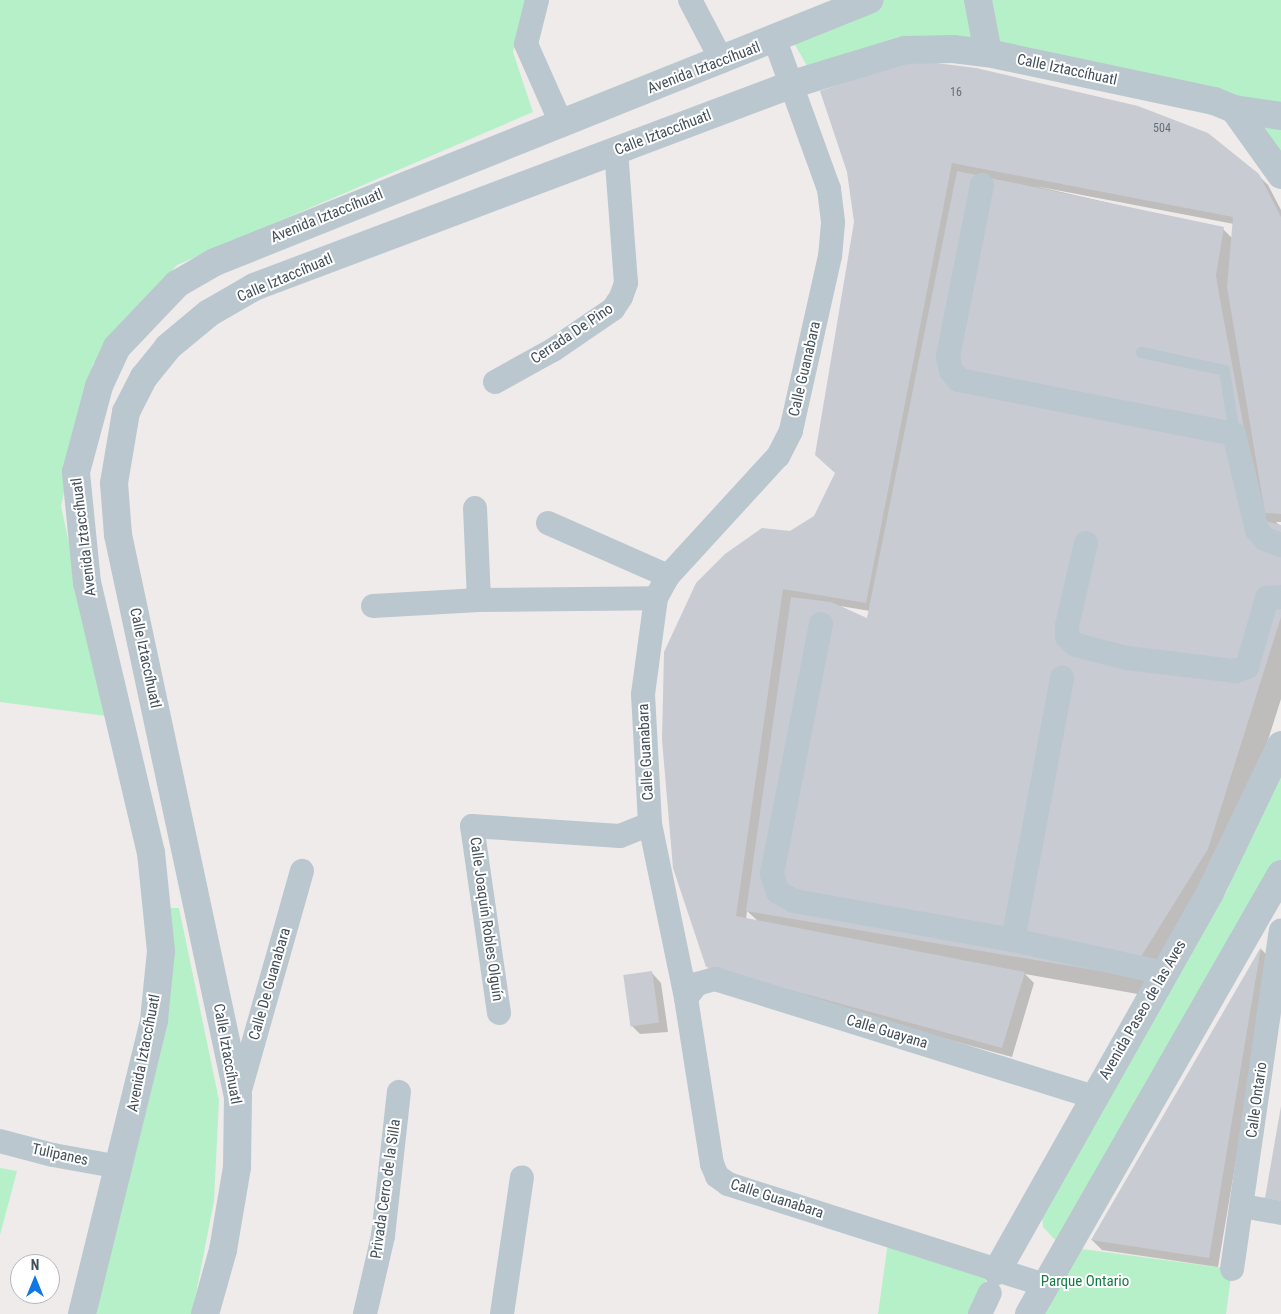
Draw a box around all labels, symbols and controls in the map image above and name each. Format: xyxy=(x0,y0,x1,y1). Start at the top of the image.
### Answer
street label: Avenida Iztaccíhuatl xyxy=(645,38,763,98)
street label: Calle Iztaccíhuatl xyxy=(1015,51,1119,89)
house number: 16 xyxy=(950,86,962,100)
street label: Calle Iztaccíhuatl xyxy=(612,106,714,160)
house number: 504 xyxy=(1153,122,1171,136)
street label: Avenida Iztaccíhuatl xyxy=(268,185,386,247)
street label: Calle Iztaccíhuatl xyxy=(235,250,335,306)
street label: Cerrada De Pino xyxy=(527,300,617,368)
street label: Calle Guanabara xyxy=(785,320,825,418)
street label: Avenida Iztaccíhuatl xyxy=(68,477,100,597)
street label: Calle Iztaccíhuatl xyxy=(126,606,164,710)
street label: Calle Guanabara xyxy=(634,703,658,801)
street label: Calle Joaquín Robles Olguín xyxy=(466,836,506,1002)
street label: Calle De Guanabara xyxy=(245,926,295,1042)
street label: Avenida Paseo de las Aves xyxy=(1096,937,1190,1083)
street label: Avenida Iztaccíhuatl xyxy=(124,993,164,1113)
street label: Calle Iztaccíhuatl xyxy=(209,1002,245,1106)
street label: Calle Guayana xyxy=(844,1011,930,1053)
street label: Calle Ontario xyxy=(1243,1061,1271,1139)
street label: Privada Cerro de la Silla xyxy=(367,1118,405,1260)
street label: Tulipanes xyxy=(30,1140,90,1170)
street label: Calle Guanabara xyxy=(728,1175,826,1223)
north arrow xyxy=(10,1254,60,1304)
text: N xyxy=(31,1257,39,1273)
park label: Parque Ontario xyxy=(1041,1273,1129,1291)

